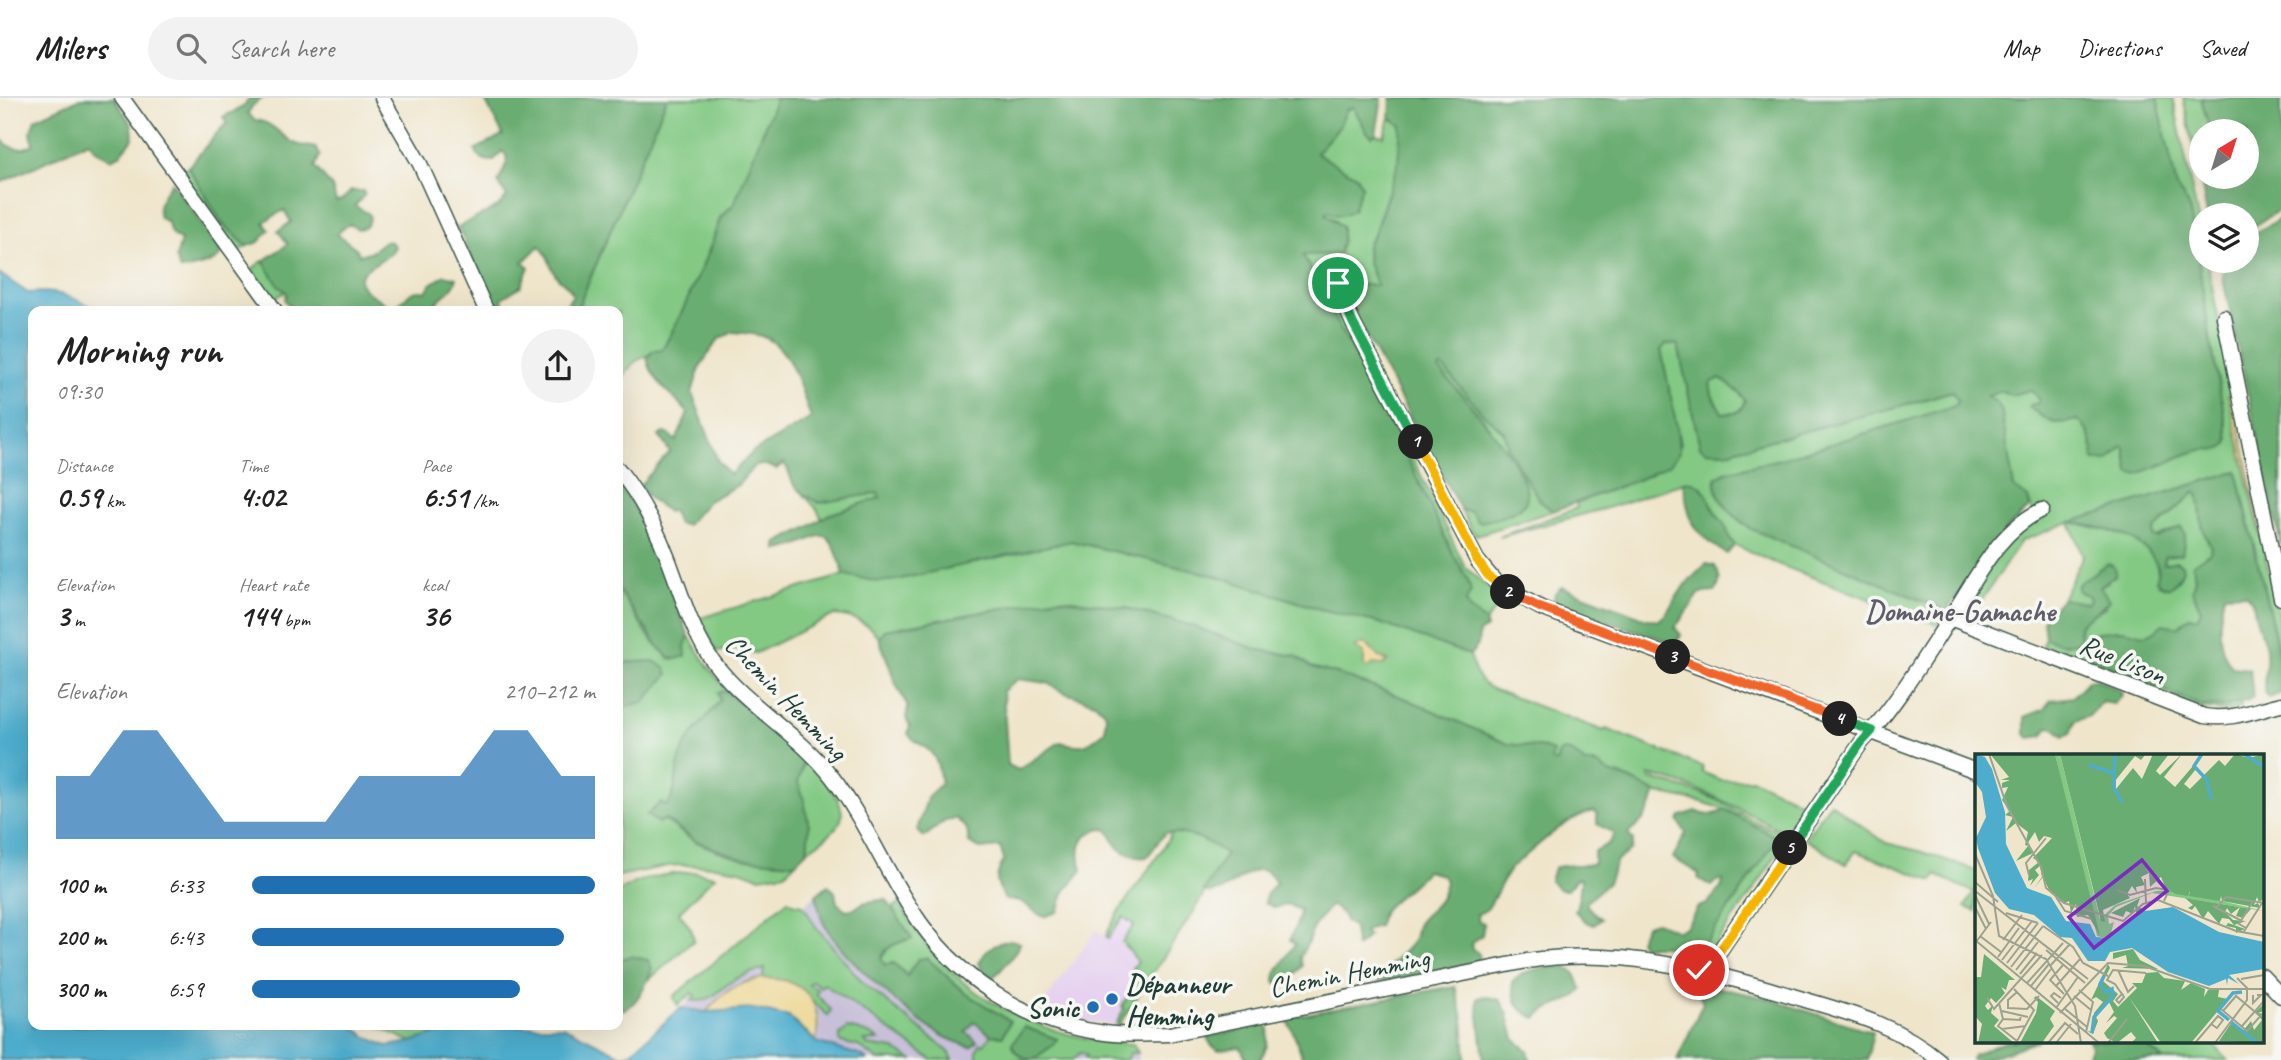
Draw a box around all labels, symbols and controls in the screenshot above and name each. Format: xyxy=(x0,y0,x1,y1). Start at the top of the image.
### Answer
search box xyxy=(148,17,638,80)
text: Milers xyxy=(35,27,106,69)
icon: search xyxy=(172,29,210,67)
text: Search here xyxy=(228,32,334,65)
text: Map xyxy=(2003,33,2040,63)
text: Directions xyxy=(2078,33,2161,63)
text: Saved xyxy=(2199,33,2246,63)
north arrow xyxy=(2189,119,2259,189)
map controls xyxy=(2189,119,2259,273)
button: layers xyxy=(2189,203,2259,273)
pin xyxy=(1308,253,1368,313)
icon: arrive xyxy=(1319,264,1357,302)
text: Morning run xyxy=(56,327,222,374)
button: share xyxy=(521,329,595,403)
text: 09:30 xyxy=(56,377,102,406)
pin: 1 xyxy=(1398,424,1434,460)
text: 1 xyxy=(1411,429,1420,453)
text: Distance xyxy=(56,454,113,478)
text: Time xyxy=(239,454,268,478)
text: Pace xyxy=(422,454,451,478)
text: 0.59 xyxy=(56,478,102,516)
text: 4:02 xyxy=(239,478,285,516)
text: 6:51 xyxy=(422,478,469,516)
text: km xyxy=(102,489,125,513)
text: /km xyxy=(469,489,498,513)
text: Elevation xyxy=(56,573,114,597)
text: Heart rate xyxy=(239,573,308,597)
text: kcal xyxy=(422,573,447,597)
pin: 2 xyxy=(1490,574,1526,610)
text: 2 xyxy=(1503,579,1512,603)
district label: Domaine-Gamache xyxy=(1865,592,2057,630)
text: 3 xyxy=(56,597,70,635)
text: 144 xyxy=(239,597,280,635)
text: 36 xyxy=(422,597,450,635)
text: m xyxy=(70,608,85,632)
text: bpm xyxy=(280,608,310,632)
street label: Rue Lison xyxy=(2075,626,2171,693)
street label: Chemin Hemming xyxy=(718,627,856,769)
pin: 3 xyxy=(1656,640,1690,674)
text: 3 xyxy=(1668,644,1677,668)
text: Elevation xyxy=(56,677,127,706)
text: 210–212 m xyxy=(504,677,595,706)
pin: 4 xyxy=(1822,702,1857,736)
text: 4 xyxy=(1835,706,1844,730)
inset map xyxy=(1975,754,2264,1042)
pin: 5 xyxy=(1772,830,1808,866)
text: 5 xyxy=(1785,835,1794,859)
text: 100 m xyxy=(56,871,106,900)
text: 6:33 xyxy=(168,871,204,900)
text: 200 m xyxy=(56,923,106,952)
text: 6:43 xyxy=(168,923,204,952)
street label: Chemin Hemming xyxy=(1266,940,1433,1005)
pin xyxy=(1669,940,1729,1000)
icon: check xyxy=(1680,951,1718,989)
place label: Dépanneur Hemming xyxy=(1126,966,1233,1033)
text: 300 m xyxy=(56,975,106,1004)
text: 6:59 xyxy=(168,975,204,1004)
place label: Sonic xyxy=(1027,990,1081,1025)
marker: Dépanneur Hemming xyxy=(1104,991,1120,1007)
marker: Sonic xyxy=(1085,999,1101,1015)

